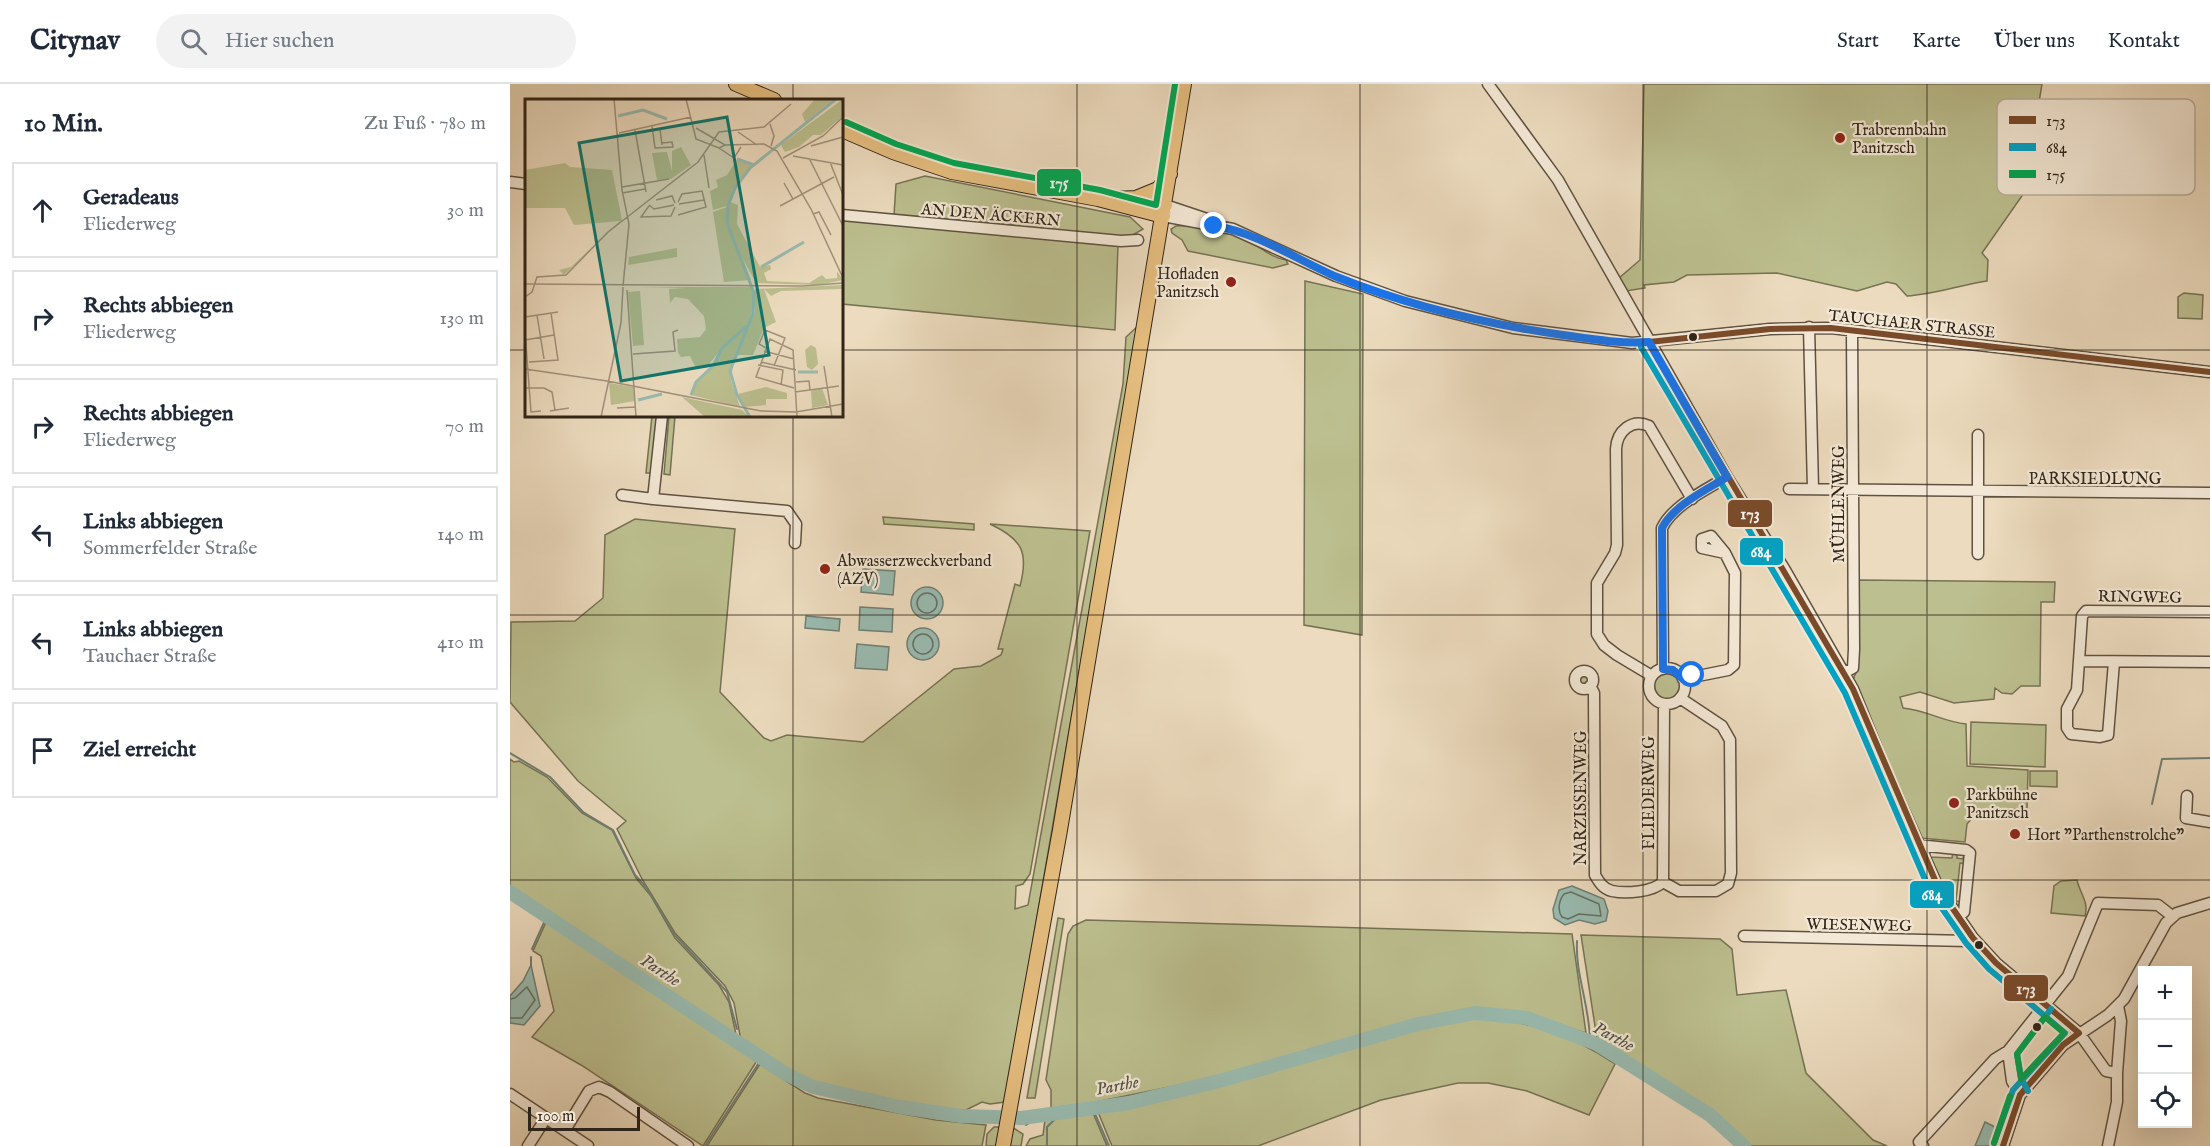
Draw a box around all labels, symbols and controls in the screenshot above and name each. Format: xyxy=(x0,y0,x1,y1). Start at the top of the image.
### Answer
search box xyxy=(156,14,576,68)
text: Citynav xyxy=(30,24,120,59)
icon: search xyxy=(177,25,210,58)
text: Hier suchen xyxy=(225,27,335,55)
text: Start xyxy=(1837,28,1879,55)
text: Karte xyxy=(1912,28,1961,55)
text: Über uns xyxy=(1994,28,2075,55)
text: Kontakt xyxy=(2108,28,2180,55)
inset map xyxy=(525,99,843,417)
legend xyxy=(1997,99,2195,195)
text: 10 Min. xyxy=(24,107,103,140)
text: Zu Fuß · 780 m xyxy=(364,111,486,136)
text: 173 xyxy=(2046,112,2065,132)
place label: Trabrennbahn Panitzsch xyxy=(1852,121,1947,159)
marker: Trabrennbahn Panitzsch xyxy=(1833,131,1847,145)
text: 684 xyxy=(2046,139,2067,159)
text: 175 xyxy=(2046,166,2065,186)
line badge: 175 xyxy=(1036,168,1082,197)
text: 175 xyxy=(1049,174,1069,194)
text: Geradeaus xyxy=(83,184,179,212)
icon: ahead xyxy=(26,194,59,227)
text: 30 m xyxy=(447,198,484,223)
street label: AN DEN ÄCKERN xyxy=(919,199,1062,232)
text: Fliederweg xyxy=(83,212,176,237)
route end xyxy=(1200,212,1226,238)
place label: Hofladen Panitzsch xyxy=(1156,265,1219,303)
marker: Hofladen Panitzsch xyxy=(1224,275,1238,289)
text: Rechts abbiegen xyxy=(83,292,233,320)
icon: right xyxy=(26,302,59,335)
text: 130 m xyxy=(439,306,484,331)
street label: TAUCHAER STRASSE xyxy=(1827,306,1996,344)
text: Fliederweg xyxy=(83,320,176,345)
unlabelled marker xyxy=(1687,331,1699,343)
text: Rechts abbiegen xyxy=(83,400,233,428)
icon: right xyxy=(26,410,59,443)
text: 70 m xyxy=(445,414,484,439)
text: Fliederweg xyxy=(83,428,176,453)
street label: MÜHLENWEG xyxy=(1829,445,1850,563)
street label: PARKSIEDLUNG xyxy=(2029,470,2162,490)
line badge: 173 xyxy=(1727,499,1773,528)
text: 173 xyxy=(1740,505,1760,525)
text: Links abbiegen xyxy=(83,508,223,536)
icon: left xyxy=(26,518,59,551)
text: 140 m xyxy=(437,522,484,547)
text: Sommerfelder Straße xyxy=(83,536,257,561)
line badge: 684 xyxy=(1739,537,1784,566)
text: 684 xyxy=(1751,543,1773,563)
place label: Abwasserzweckverband (AZV) xyxy=(836,552,992,590)
marker: Abwasserzweckverband (AZV) xyxy=(818,562,832,576)
street label: RINGWEG xyxy=(2098,587,2183,609)
text: Links abbiegen xyxy=(83,616,223,644)
icon: left xyxy=(26,626,59,659)
text: 410 m xyxy=(437,630,484,655)
text: Tauchaer Straße xyxy=(83,644,216,669)
route start xyxy=(1678,661,1704,687)
street label: NARZISSENWEG xyxy=(1572,730,1592,865)
icon: arrive xyxy=(26,734,59,767)
text: Ziel erreicht xyxy=(83,736,196,764)
street label: FLIEDERWEG xyxy=(1640,736,1660,850)
place label: Parkbühne Panitzsch xyxy=(1966,786,2038,824)
marker: Parkbühne Panitzsch xyxy=(1947,796,1961,810)
place label: Hort "Parthenstrolche" xyxy=(2027,826,2184,846)
marker: Hort "Parthenstrolche" xyxy=(2008,827,2022,841)
line badge: 684 xyxy=(1909,880,1955,909)
text: 684 xyxy=(1922,886,1944,906)
street label: WIESENWEG xyxy=(1806,915,1912,937)
unlabelled marker xyxy=(1973,939,1985,951)
water label: Parthe xyxy=(636,950,685,993)
map controls xyxy=(2138,966,2192,1128)
button: + xyxy=(2138,966,2192,1020)
line badge: 173 xyxy=(2003,974,2049,1002)
text: 173 xyxy=(2016,980,2036,1000)
water label: Parthe xyxy=(1589,1017,1638,1058)
button: − xyxy=(2138,1020,2192,1074)
unlabelled marker xyxy=(2031,1021,2043,1033)
water label: Parthe xyxy=(1094,1071,1141,1102)
button: locate xyxy=(2138,1074,2192,1128)
scale bar xyxy=(528,1104,640,1132)
text: 100 m xyxy=(537,1107,574,1127)

